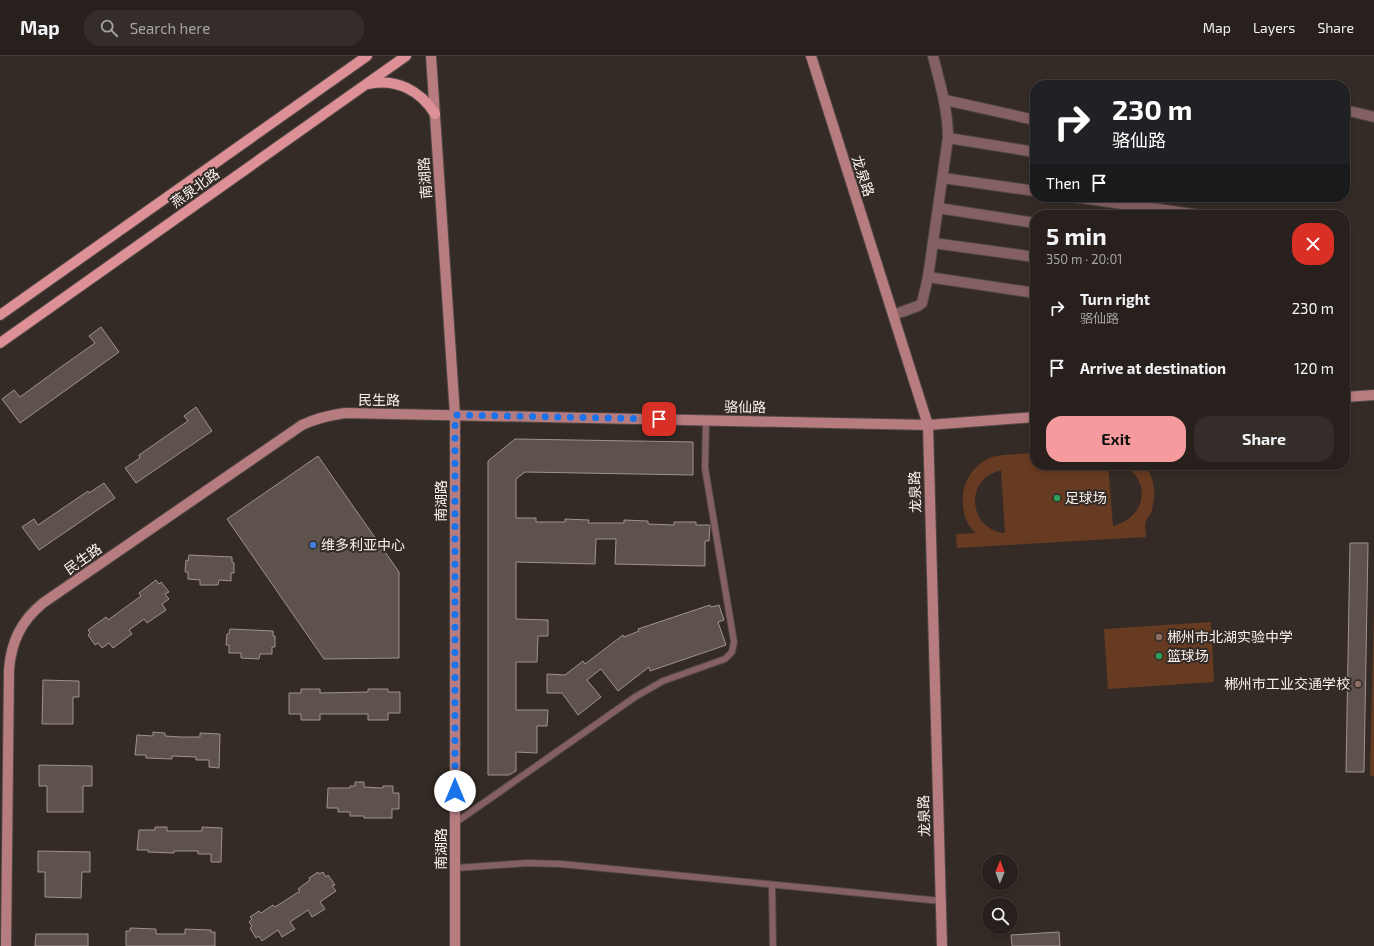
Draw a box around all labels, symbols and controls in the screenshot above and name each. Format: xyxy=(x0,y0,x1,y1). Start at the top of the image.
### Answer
search box xyxy=(84,10,364,46)
text: Map xyxy=(20,16,60,39)
icon: search xyxy=(98,17,120,39)
text: Search here xyxy=(130,19,210,37)
text: Map xyxy=(1203,19,1231,36)
text: Layers xyxy=(1253,19,1295,36)
text: Share xyxy=(1317,19,1354,36)
text: 230 m xyxy=(1112,92,1193,126)
icon: right xyxy=(1046,96,1098,148)
text: 骆仙路 xyxy=(1112,129,1166,151)
street label: 龙泉路 xyxy=(849,153,878,198)
street label: 南湖路 xyxy=(415,156,434,200)
street label: 燕泉北路 xyxy=(167,165,223,211)
icon: arrive xyxy=(1088,172,1110,194)
text: Then xyxy=(1046,174,1080,192)
text: 5 min xyxy=(1046,221,1107,250)
button: close xyxy=(1292,223,1334,265)
text: 350 m · 20:01 xyxy=(1046,251,1122,267)
text: Turn right xyxy=(1080,290,1150,308)
icon: right xyxy=(1046,297,1068,319)
text: 230 m xyxy=(1292,299,1334,317)
text: 骆仙路 xyxy=(1080,310,1119,326)
icon: arrive xyxy=(1046,357,1068,379)
text: Arrive at destination xyxy=(1080,359,1226,377)
text: 120 m xyxy=(1294,359,1334,377)
street label: 民生路 xyxy=(358,391,400,408)
street label: 骆仙路 xyxy=(724,398,766,415)
pin xyxy=(642,402,676,436)
icon: arrive xyxy=(648,408,670,430)
button: Exit xyxy=(1046,416,1186,462)
button: Share xyxy=(1194,416,1334,462)
street label: 龙泉路 xyxy=(905,471,924,513)
street label: 南湖路 xyxy=(432,480,449,522)
place label: 足球场 xyxy=(1065,489,1107,506)
marker: 足球场 xyxy=(1052,493,1062,503)
place label: 维多利亚中心 xyxy=(321,536,405,553)
street label: 民生路 xyxy=(61,540,105,578)
marker: 维多利亚中心 xyxy=(308,540,318,550)
place label: 郴州市北湖实验中学 xyxy=(1167,628,1293,645)
marker: 郴州市北湖实验中学 xyxy=(1154,632,1164,642)
place label: 篮球场 xyxy=(1167,647,1209,664)
marker: 篮球场 xyxy=(1154,651,1164,661)
place label: 郴州市工业交通学校 xyxy=(1224,675,1350,692)
marker: 郴州市工业交通学校 xyxy=(1353,679,1363,689)
position arrow xyxy=(434,770,476,812)
street label: 龙泉路 xyxy=(914,795,933,837)
street label: 南湖路 xyxy=(432,828,449,870)
north arrow xyxy=(982,854,1018,890)
map controls xyxy=(982,854,1018,934)
button: search xyxy=(982,898,1018,934)

